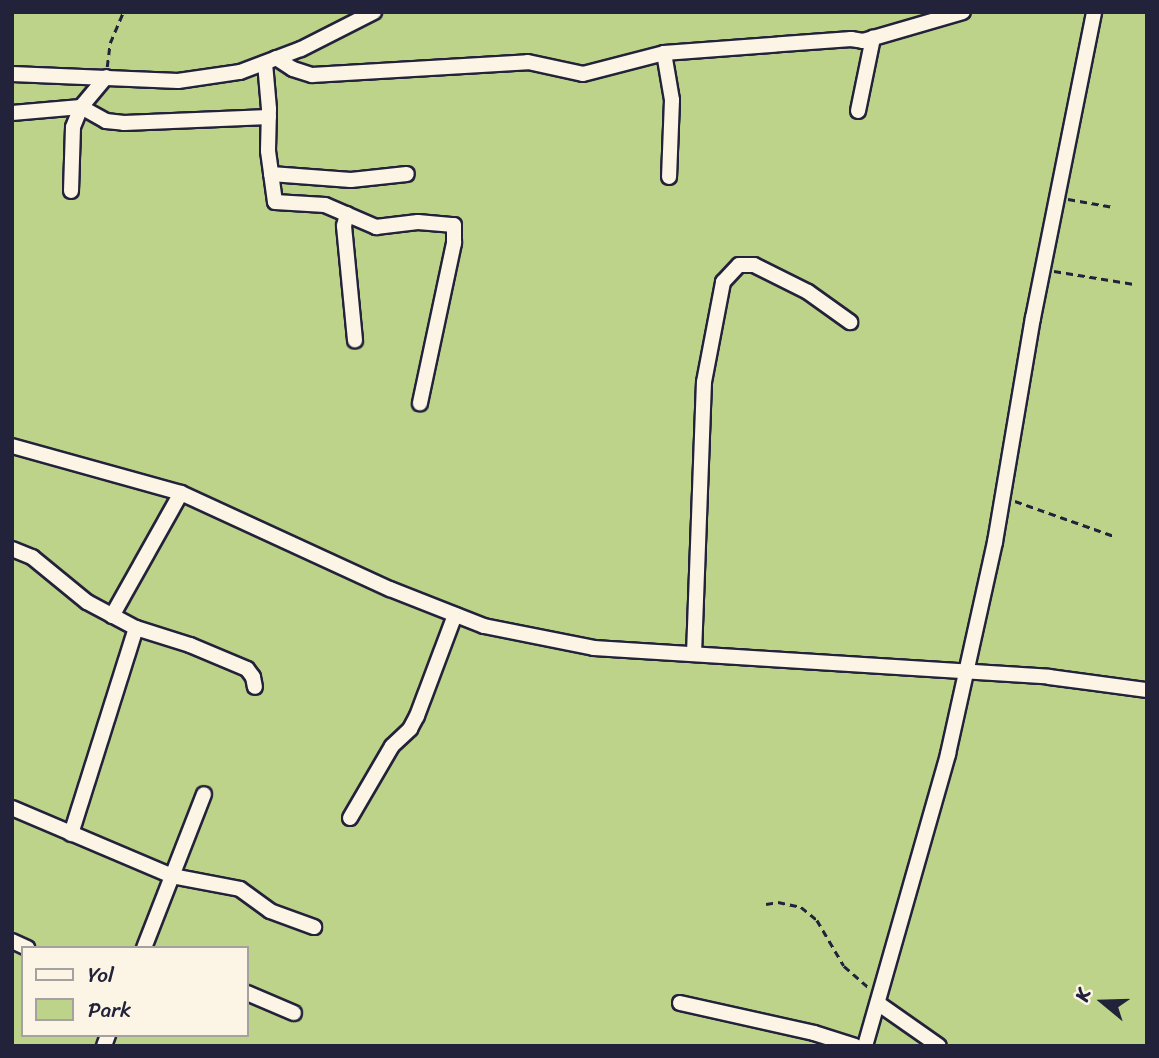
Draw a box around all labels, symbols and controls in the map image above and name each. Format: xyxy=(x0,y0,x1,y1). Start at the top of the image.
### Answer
legend xyxy=(21,946,248,1037)
text: Yol xyxy=(88,956,114,994)
north arrow xyxy=(1068,967,1138,1037)
text: K xyxy=(1065,984,1100,1006)
text: Park xyxy=(88,991,131,1029)

